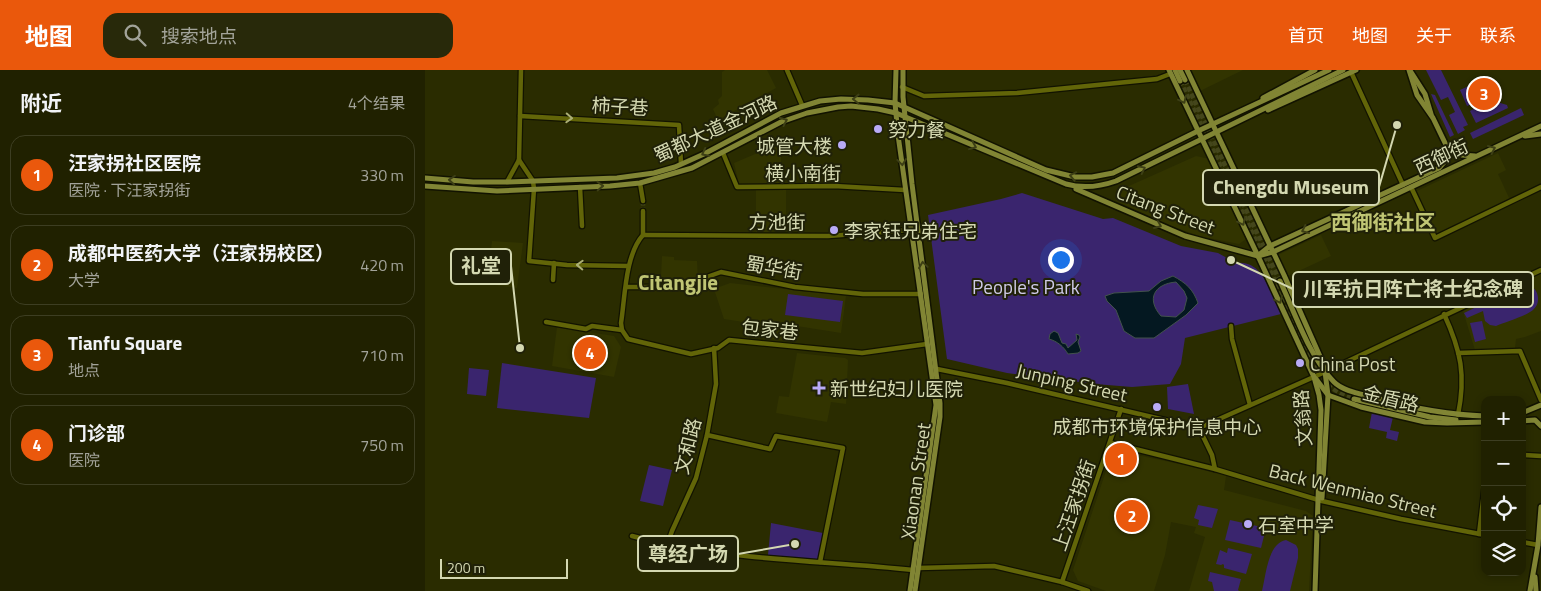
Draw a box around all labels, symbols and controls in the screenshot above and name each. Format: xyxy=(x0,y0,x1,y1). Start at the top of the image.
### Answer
search box xyxy=(103,13,453,58)
text: 地图 xyxy=(25,18,73,54)
icon: search xyxy=(121,21,149,49)
text: 搜索地点 xyxy=(161,21,237,50)
text: 首页 xyxy=(1288,22,1324,49)
text: 地图 xyxy=(1352,22,1388,49)
text: 关于 xyxy=(1416,22,1452,49)
text: 联系 xyxy=(1480,22,1516,49)
pin: 3 xyxy=(1468,75,1500,113)
text: 附近 xyxy=(20,87,62,119)
street label: 蜀都大道金河路 xyxy=(649,87,781,169)
street label: 柿子巷 xyxy=(591,90,649,122)
text: 4个结果 xyxy=(348,91,405,115)
one-way arrow xyxy=(852,94,860,105)
one-way arrow xyxy=(1177,95,1187,104)
one-way arrow xyxy=(565,113,573,124)
place label: 努力餐 xyxy=(888,115,945,144)
one-way arrow xyxy=(779,117,788,128)
marker: 努力餐 xyxy=(872,123,884,135)
place label: 城管大楼 xyxy=(756,131,832,160)
street label: 西御街 xyxy=(1409,131,1473,181)
marker: 城管大楼 xyxy=(836,139,848,151)
one-way arrow xyxy=(968,139,977,150)
one-way arrow xyxy=(1487,145,1496,155)
one-way arrow xyxy=(701,147,710,157)
text: 汪家拐社区医院 xyxy=(68,148,201,177)
street label: 横小南街 xyxy=(765,158,841,187)
one-way arrow xyxy=(896,158,907,166)
text: 1 xyxy=(33,163,41,187)
text: 330 m xyxy=(360,163,404,187)
one-way arrow xyxy=(1136,165,1145,175)
callout: Chengdu Museum xyxy=(1203,170,1379,205)
one-way arrow xyxy=(1068,171,1077,182)
text: Chengdu Museum xyxy=(1213,171,1369,202)
one-way arrow xyxy=(448,175,456,186)
street label: Citang Street xyxy=(1112,177,1220,241)
text: 医院 · 下汪家拐街 xyxy=(68,178,191,202)
one-way arrow xyxy=(596,181,604,192)
district label: 西御街社区 xyxy=(1331,206,1436,238)
street label: 方池街 xyxy=(748,207,806,236)
place label: 李家钰兄弟住宅 xyxy=(844,216,977,245)
one-way arrow xyxy=(1236,217,1246,226)
one-way arrow xyxy=(1154,220,1162,230)
one-way arrow xyxy=(1301,223,1310,234)
marker: 李家钰兄弟住宅 xyxy=(828,224,840,236)
text: 成都中医药大学（汪家拐校区） xyxy=(68,238,334,267)
your location xyxy=(1048,247,1074,273)
street label: 蜀华街 xyxy=(743,248,805,286)
callout: 礼堂 xyxy=(451,249,511,284)
text: 礼堂 xyxy=(461,250,501,281)
text: 2 xyxy=(33,253,41,277)
text: 420 m xyxy=(360,253,404,277)
one-way arrow xyxy=(575,260,583,270)
one-way arrow xyxy=(918,261,928,270)
district label: Citangjie xyxy=(638,266,718,298)
text: 大学 xyxy=(68,268,100,292)
park label: People's Park xyxy=(972,272,1080,301)
callout: 川军抗日阵亡将士纪念碑 xyxy=(1293,272,1533,307)
text: 川军抗日阵亡将士纪念碑 xyxy=(1303,273,1523,304)
one-way arrow xyxy=(1272,295,1283,304)
street label: 包家巷 xyxy=(740,312,800,346)
text: Tianfu Square xyxy=(68,328,182,357)
pin: 4 xyxy=(574,334,606,372)
text: 3 xyxy=(33,343,41,367)
text: 710 m xyxy=(360,343,404,367)
place label: China Post xyxy=(1310,349,1396,378)
street label: Junping Street xyxy=(1014,355,1131,409)
marker: China Post xyxy=(1294,357,1306,369)
text: 地点 xyxy=(68,358,100,382)
place label: 新世纪妇儿医院 xyxy=(830,374,963,403)
street label: 金盾路 xyxy=(1360,377,1422,419)
marker: 新世纪妇儿医院 xyxy=(812,381,826,395)
street label: 文翁路 xyxy=(1286,389,1318,447)
map controls xyxy=(1481,396,1526,576)
button: + xyxy=(1481,396,1526,441)
marker: 成都市环境保护信息中心 xyxy=(1151,401,1163,413)
place label: 成都市环境保护信息中心 xyxy=(1052,412,1262,441)
street label: 文和路 xyxy=(666,415,708,477)
text: 门诊部 xyxy=(68,418,125,447)
street label: Xiaonan Street xyxy=(892,421,938,541)
text: 4 xyxy=(33,433,41,457)
text: 750 m xyxy=(360,433,404,457)
pin: 1 xyxy=(1105,440,1137,478)
button: − xyxy=(1481,441,1526,486)
text: 医院 xyxy=(68,448,100,472)
street label: 上汪家拐街 xyxy=(1044,455,1102,555)
street label: Back Wenmiao Street xyxy=(1266,455,1440,525)
button: locate xyxy=(1481,486,1526,531)
pin: 2 xyxy=(1116,497,1148,535)
place label: 石室中学 xyxy=(1258,510,1334,539)
marker: 石室中学 xyxy=(1242,518,1254,530)
button: layers xyxy=(1481,531,1526,576)
callout: 尊经广场 xyxy=(638,536,738,571)
text: 尊经广场 xyxy=(648,538,728,569)
scale bar xyxy=(440,556,567,579)
text: 200 m xyxy=(447,557,485,578)

